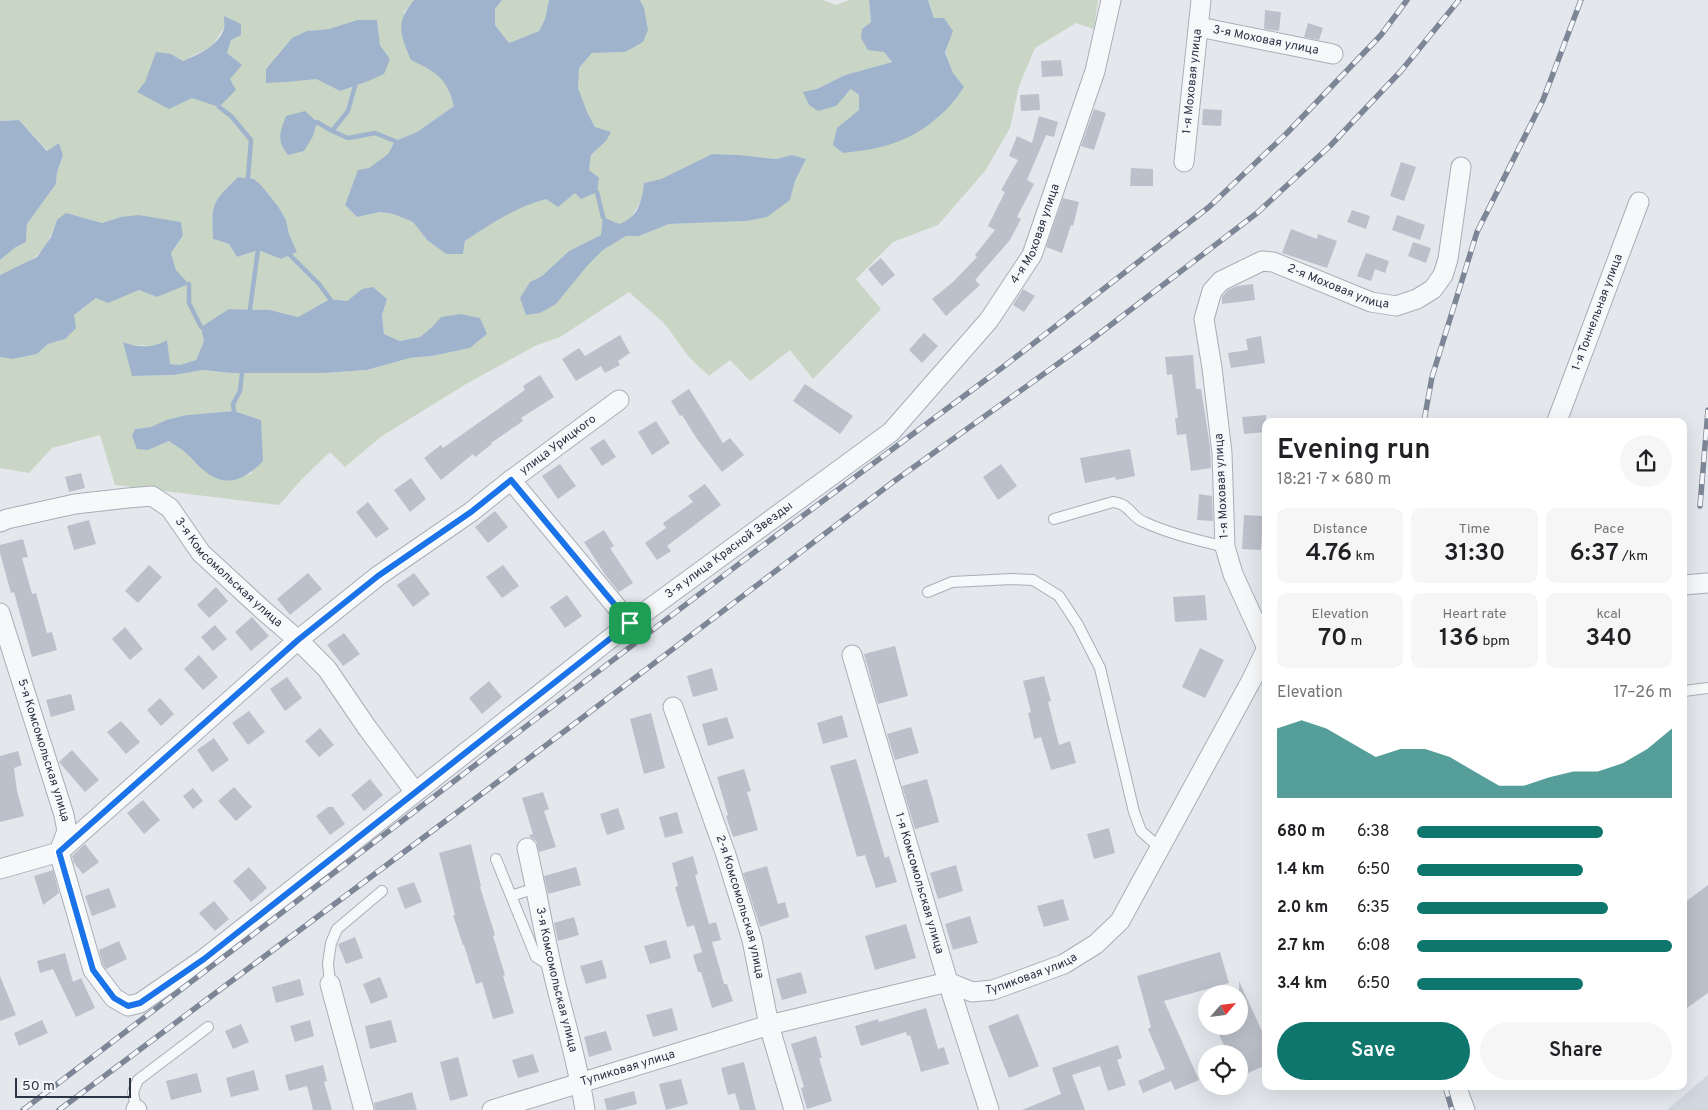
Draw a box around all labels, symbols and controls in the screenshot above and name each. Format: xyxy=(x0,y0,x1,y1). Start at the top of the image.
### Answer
street label: 3-я Моховая улица xyxy=(1211,22,1320,59)
street label: 1-я Моховая улица xyxy=(1179,28,1206,135)
street label: 4-я Моховая улица xyxy=(1007,182,1064,287)
street label: 1-я Тоннельная улица xyxy=(1569,252,1627,373)
street label: 2-я Моховая улица xyxy=(1285,261,1390,313)
street label: улица Урицкого xyxy=(516,411,600,479)
street label: 1-я Моховая улица xyxy=(1211,433,1233,539)
text: Evening run xyxy=(1277,433,1431,469)
button: share xyxy=(1620,435,1672,487)
text: 18:21 · 7 × 680 m xyxy=(1277,470,1391,490)
street label: 3-я улица Красной Звезды xyxy=(662,498,796,603)
street label: 3-я Комсомольская улица xyxy=(171,514,286,631)
text: Distance xyxy=(1313,521,1368,538)
text: Time xyxy=(1459,521,1490,538)
text: Pace xyxy=(1593,521,1624,538)
text: 4.76 xyxy=(1305,538,1352,570)
text: 31:30 xyxy=(1444,538,1505,570)
text: 6:37 xyxy=(1570,538,1619,570)
text: km xyxy=(1352,548,1375,565)
text: /km xyxy=(1619,548,1648,565)
pin xyxy=(609,602,651,644)
text: Elevation xyxy=(1311,606,1369,623)
text: Heart rate xyxy=(1442,606,1507,623)
text: kcal xyxy=(1596,606,1621,623)
icon: arrive xyxy=(616,609,644,637)
text: 70 xyxy=(1318,623,1347,655)
text: 136 xyxy=(1439,623,1479,655)
text: 340 xyxy=(1585,623,1632,655)
text: m xyxy=(1347,633,1362,650)
text: bpm xyxy=(1479,633,1510,650)
street label: 5-я Комсомольская улица xyxy=(13,677,73,823)
text: Elevation xyxy=(1277,683,1343,703)
text: 17–26 m xyxy=(1614,683,1672,703)
street label: 1-я Комсомольская улица xyxy=(891,811,947,956)
text: 680 m xyxy=(1277,822,1325,842)
text: 6:38 xyxy=(1357,822,1390,842)
street label: 2-я Комсомольская улица xyxy=(711,833,768,980)
text: 1.4 km xyxy=(1277,860,1325,880)
text: 6:50 xyxy=(1357,860,1390,880)
text: 2.0 km xyxy=(1277,898,1328,918)
text: 6:35 xyxy=(1357,898,1390,918)
street label: 3-я Комсомольская улица xyxy=(532,906,581,1054)
text: 2.7 km xyxy=(1277,936,1325,956)
text: 6:08 xyxy=(1357,936,1390,956)
street label: Тупиковая улица xyxy=(984,950,1080,999)
text: 3.4 km xyxy=(1277,974,1327,994)
text: 6:50 xyxy=(1357,974,1390,994)
north arrow xyxy=(1198,985,1248,1035)
map controls xyxy=(1198,985,1248,1095)
button: Save xyxy=(1277,1022,1470,1080)
button: Share xyxy=(1480,1022,1672,1080)
button: locate xyxy=(1198,1045,1248,1095)
street label: Тупиковая улица xyxy=(579,1046,677,1090)
scale bar xyxy=(15,1075,131,1098)
text: 50 m xyxy=(22,1078,55,1095)

